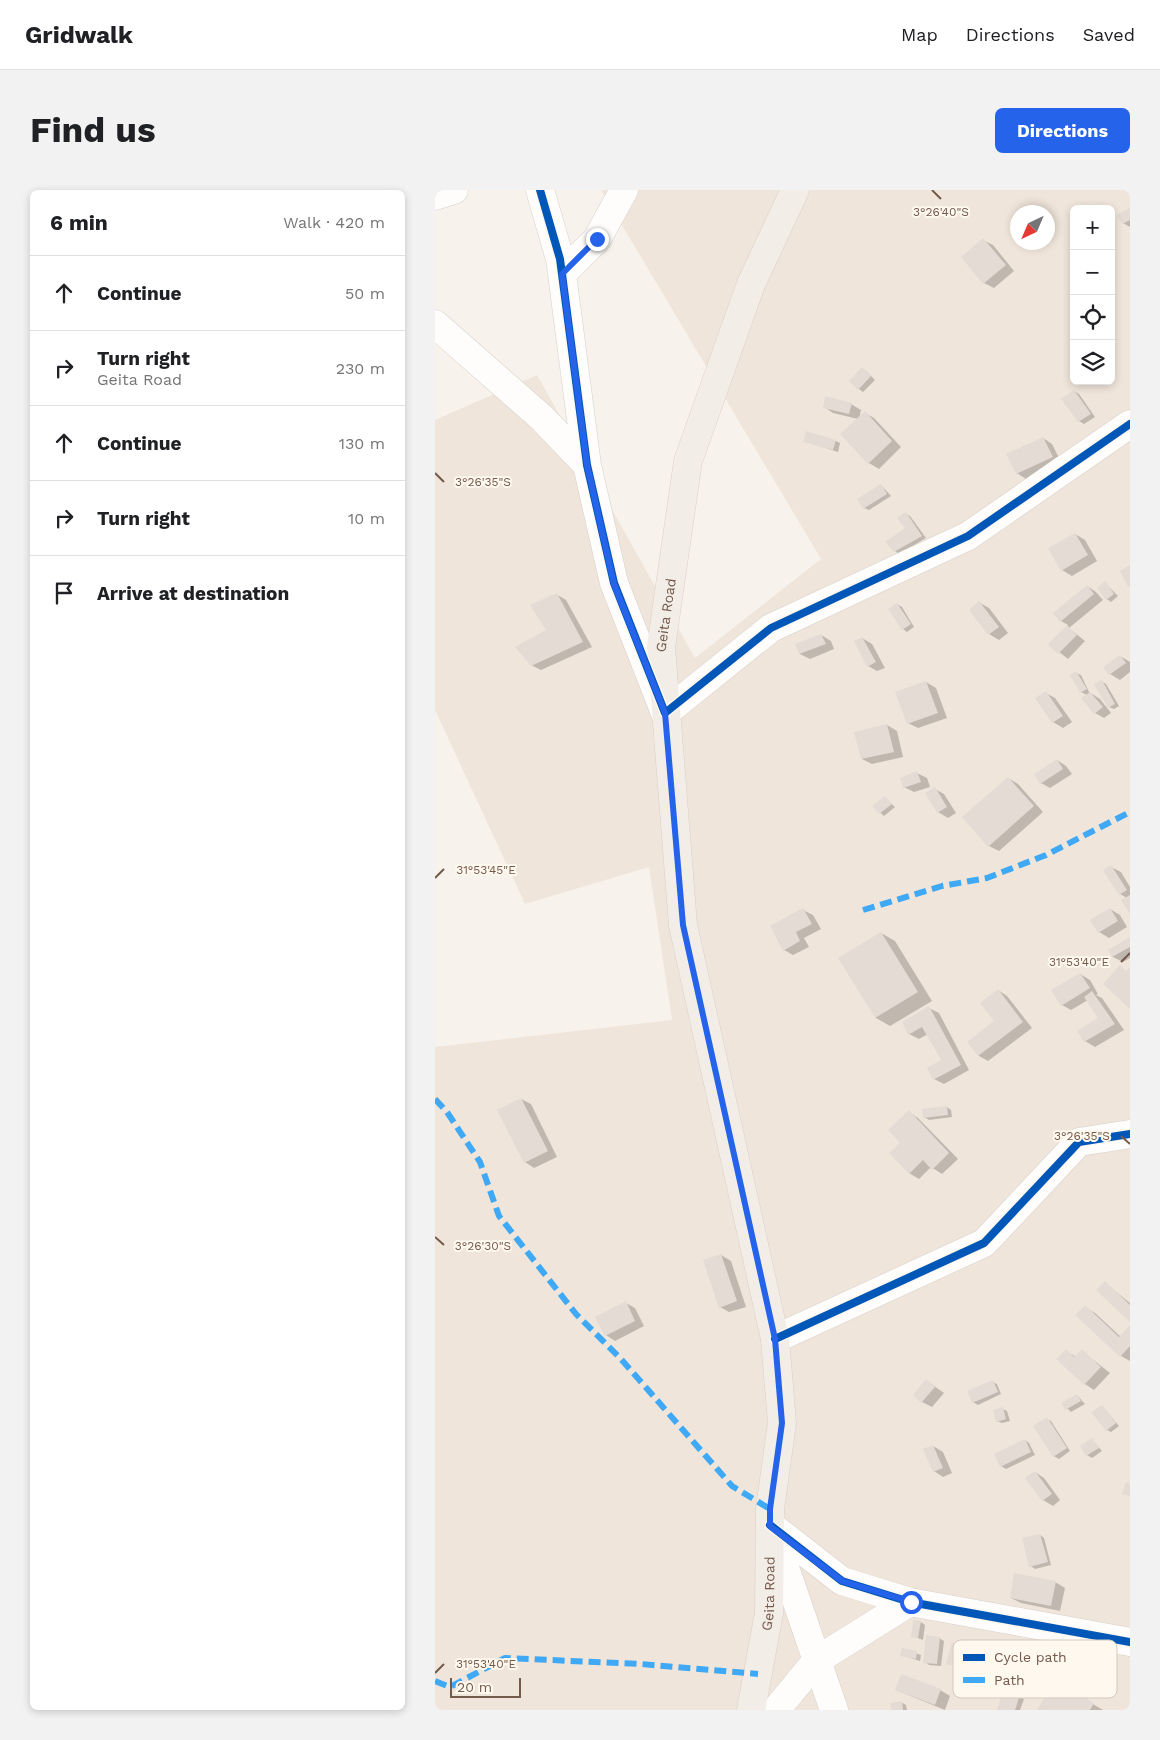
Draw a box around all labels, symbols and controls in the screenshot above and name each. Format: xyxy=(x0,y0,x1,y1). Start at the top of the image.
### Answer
text: Gridwalk xyxy=(25,21,133,49)
text: Map xyxy=(901,24,938,45)
text: Directions xyxy=(966,24,1055,45)
text: Saved xyxy=(1083,24,1135,45)
button: Directions xyxy=(995,108,1130,153)
text: Find us xyxy=(30,109,156,151)
text: 3°26'40"S xyxy=(913,205,969,219)
north arrow xyxy=(1010,205,1055,250)
map controls xyxy=(1070,205,1115,385)
button: + xyxy=(1070,205,1115,250)
text: 6 min xyxy=(50,210,108,235)
text: Walk · 420 m xyxy=(283,213,385,232)
route end xyxy=(586,228,609,251)
button: − xyxy=(1070,250,1115,295)
icon: ahead xyxy=(50,279,78,307)
text: Continue xyxy=(97,282,181,305)
text: 50 m xyxy=(345,284,385,303)
button: locate xyxy=(1070,295,1115,340)
button: layers xyxy=(1070,340,1115,385)
text: Turn right xyxy=(97,347,190,370)
icon: right xyxy=(50,354,78,382)
text: 230 m xyxy=(336,359,385,378)
text: Geita Road xyxy=(97,370,182,389)
icon: ahead xyxy=(50,429,78,457)
text: Continue xyxy=(97,432,181,455)
text: 130 m xyxy=(339,434,385,453)
text: 3°26'35"S xyxy=(455,475,511,489)
icon: right xyxy=(50,504,78,532)
text: Turn right xyxy=(97,507,190,530)
text: 10 m xyxy=(348,509,385,528)
street label: Geita Road xyxy=(652,577,679,653)
icon: arrive xyxy=(50,579,78,607)
text: Arrive at destination xyxy=(97,582,289,605)
text: 31°53'45"E xyxy=(456,863,516,877)
text: 31°53'40"E xyxy=(1049,955,1109,969)
text: 3°26'35"S xyxy=(1054,1129,1110,1143)
text: 3°26'30"S xyxy=(455,1239,511,1253)
street label: Geita Road xyxy=(758,1556,778,1632)
route start xyxy=(900,1591,923,1614)
legend xyxy=(953,1640,1117,1698)
text: Cycle path xyxy=(994,1649,1067,1665)
text: 31°53'40"E xyxy=(456,1657,516,1671)
text: Path xyxy=(994,1672,1025,1688)
scale bar xyxy=(450,1675,521,1698)
text: 20 m xyxy=(457,1679,492,1695)

